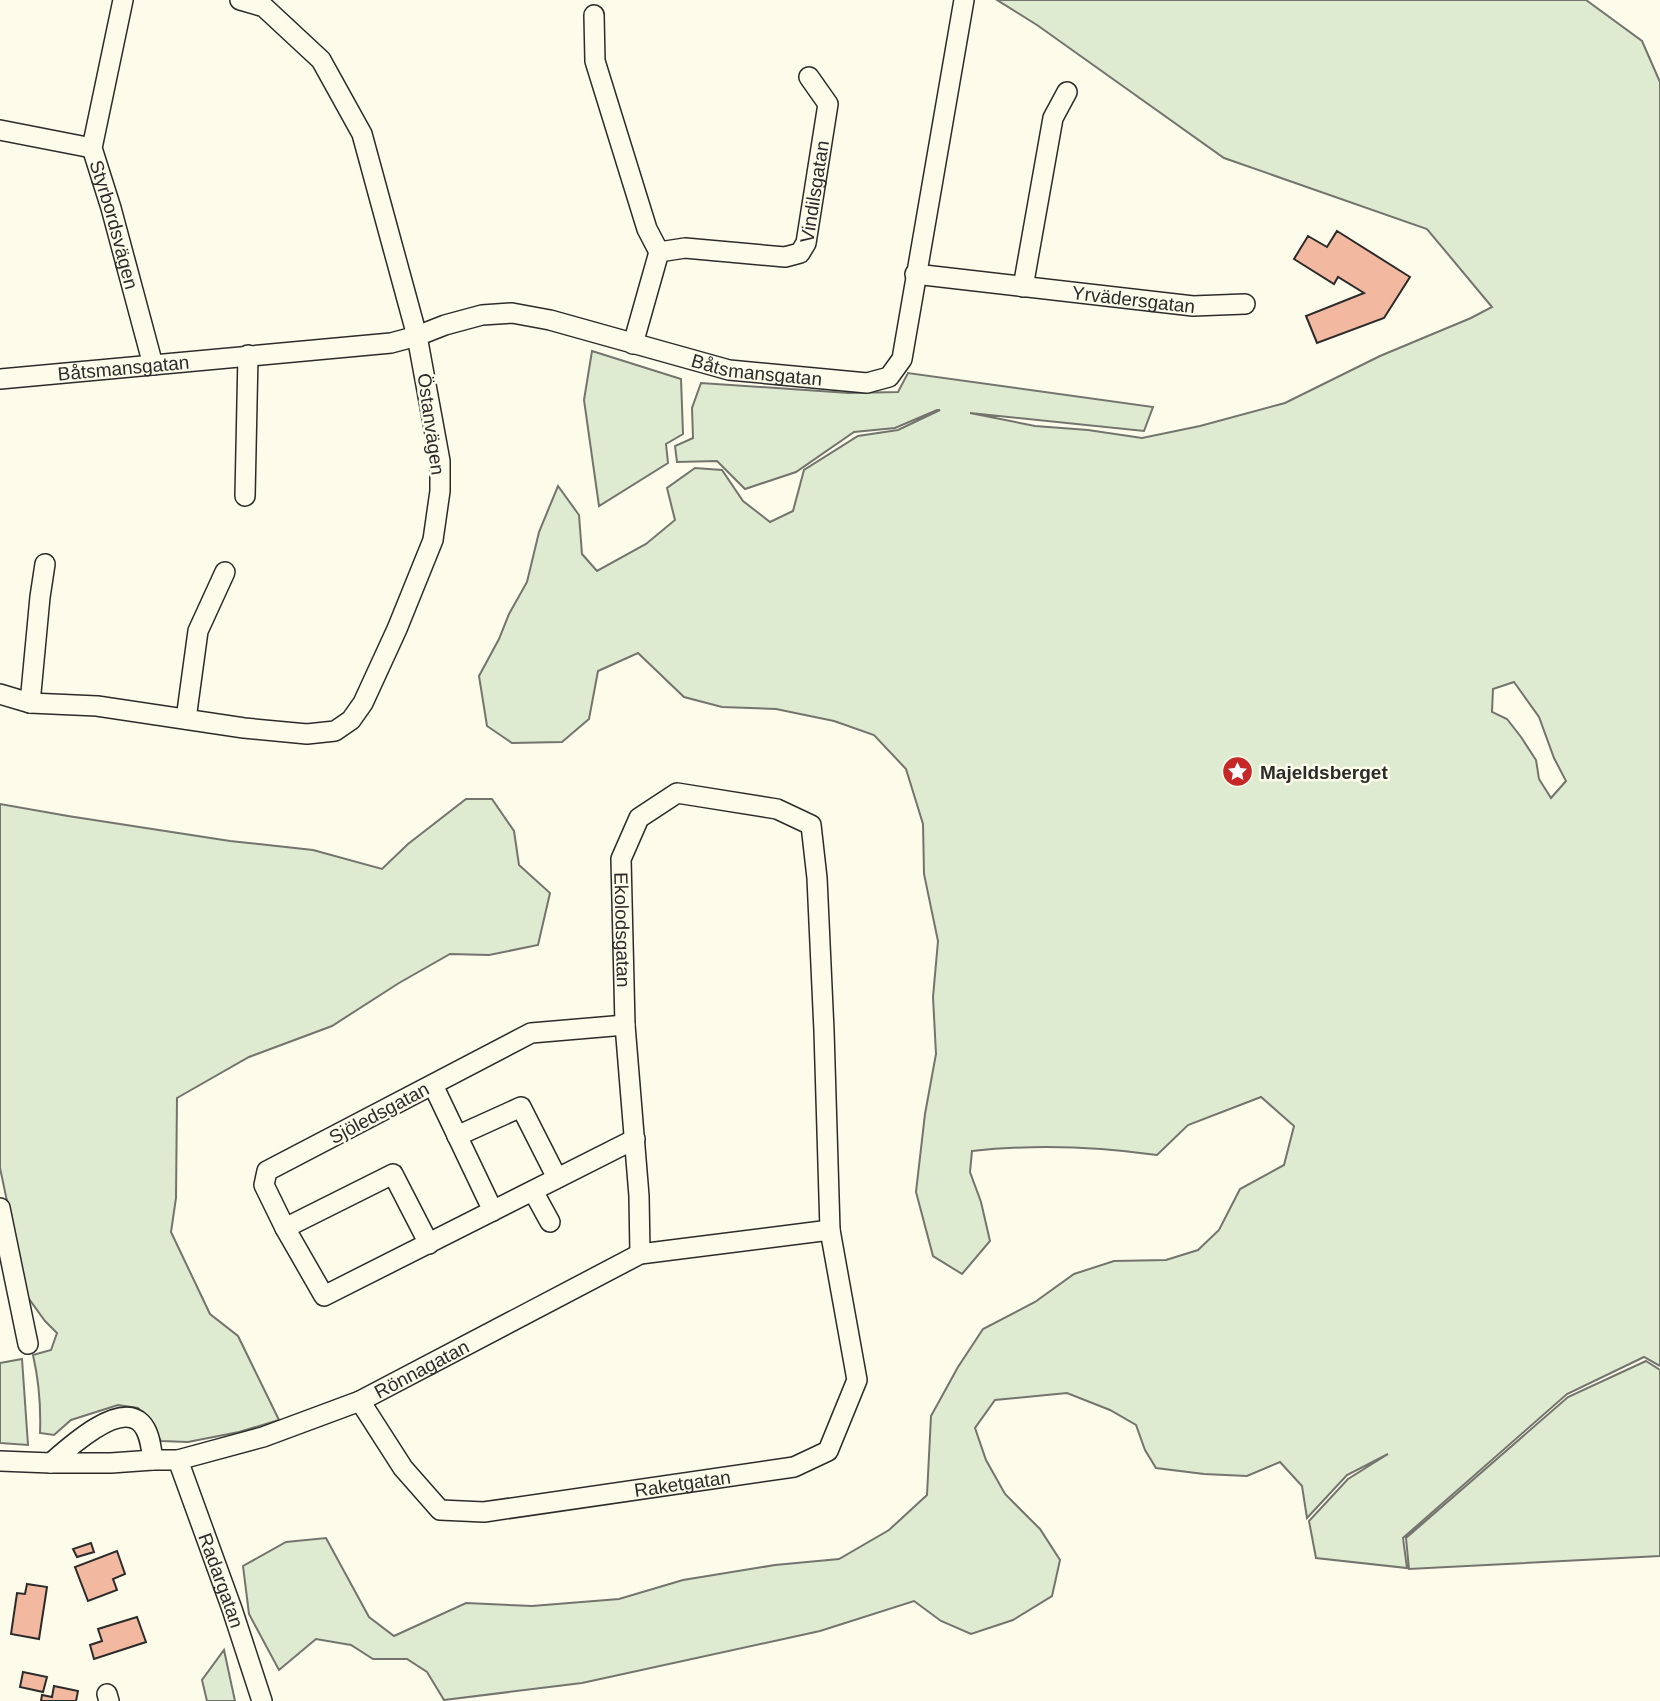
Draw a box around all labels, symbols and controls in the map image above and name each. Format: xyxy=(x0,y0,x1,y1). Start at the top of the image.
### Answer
street label: Vindilsgatan xyxy=(796,139,833,244)
street label: Styrbordsvägen xyxy=(86,157,143,291)
street label: Yrvädersgatan xyxy=(1071,282,1196,317)
street label: Båtsmansgatan xyxy=(689,349,823,389)
street label: Båtsmansgatan xyxy=(57,351,190,384)
street label: Östanvägen xyxy=(413,372,449,476)
place icon: Majeldsberget xyxy=(1220,755,1254,789)
place label: Majeldsberget xyxy=(1260,762,1388,783)
street label: Ekolodsgatan xyxy=(611,872,635,988)
street label: Sjöledsgatan xyxy=(326,1078,432,1148)
street label: Rönnagatan xyxy=(371,1335,472,1402)
street label: Raketgatan xyxy=(633,1466,732,1501)
street label: Radargatan xyxy=(195,1530,248,1631)

